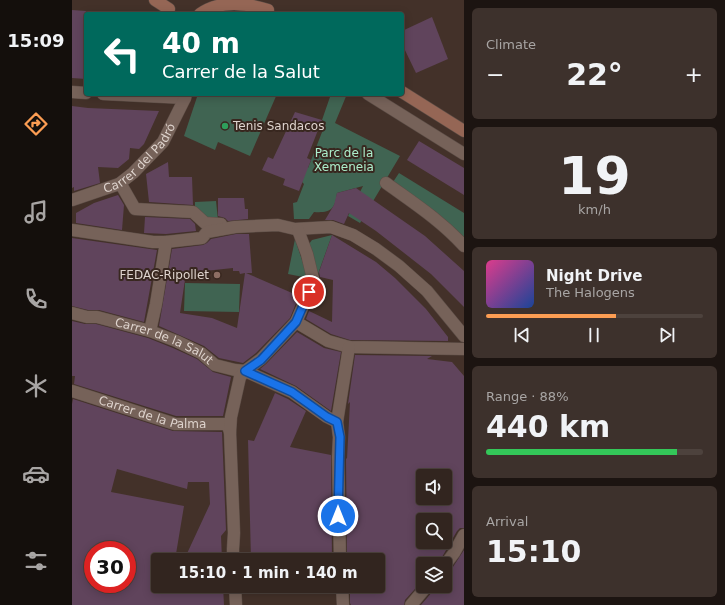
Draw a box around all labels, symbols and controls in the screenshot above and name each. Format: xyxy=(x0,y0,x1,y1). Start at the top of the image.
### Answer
text: 40 m xyxy=(162,27,240,60)
icon: left xyxy=(96,28,148,80)
text: 15:09 xyxy=(7,30,65,51)
text: Climate xyxy=(486,37,536,52)
text: 22° xyxy=(566,57,623,92)
text: Carrer de la Salut xyxy=(162,61,320,82)
text: − xyxy=(486,62,504,87)
text: + xyxy=(685,62,703,87)
icon: directions xyxy=(22,110,50,138)
place label: Tenis Sandacos xyxy=(232,119,324,133)
street label: Carrer del Padró xyxy=(101,121,178,196)
marker: Tenis Sandacos xyxy=(220,121,230,131)
park label: Parc de la Xemeneia xyxy=(314,146,374,174)
text: 19 xyxy=(558,146,631,206)
icon: music xyxy=(22,198,50,226)
text: km/h xyxy=(578,202,611,217)
text: Night Drive xyxy=(546,267,642,285)
place label: FEDAC-Ripollet xyxy=(119,268,209,282)
marker: FEDAC-Ripollet xyxy=(212,270,222,280)
pin xyxy=(292,275,326,309)
icon: arrive xyxy=(298,281,320,303)
icon: phone xyxy=(22,285,50,313)
text: The Halogens xyxy=(546,285,635,300)
street label: Carrer de la Salut xyxy=(113,315,216,367)
icon: previous xyxy=(511,324,533,346)
icon: pause xyxy=(583,324,605,346)
icon: next xyxy=(656,324,678,346)
icon: climate xyxy=(22,372,50,400)
text: Range · 88% xyxy=(486,389,569,404)
street label: Carrer de la Palma xyxy=(97,393,206,431)
text: 440 km xyxy=(486,409,610,444)
icon: car xyxy=(22,460,50,488)
map controls xyxy=(416,469,452,593)
button: sound xyxy=(416,469,452,505)
position arrow xyxy=(317,495,359,537)
button: search xyxy=(416,513,452,549)
text: Arrival xyxy=(486,514,528,529)
text: 15:10 xyxy=(486,534,582,569)
speed limit sign: 30 xyxy=(84,541,136,593)
icon: filters xyxy=(22,547,50,575)
button: layers xyxy=(416,557,452,593)
text: 15:10 · 1 min · 140 m xyxy=(178,564,358,582)

